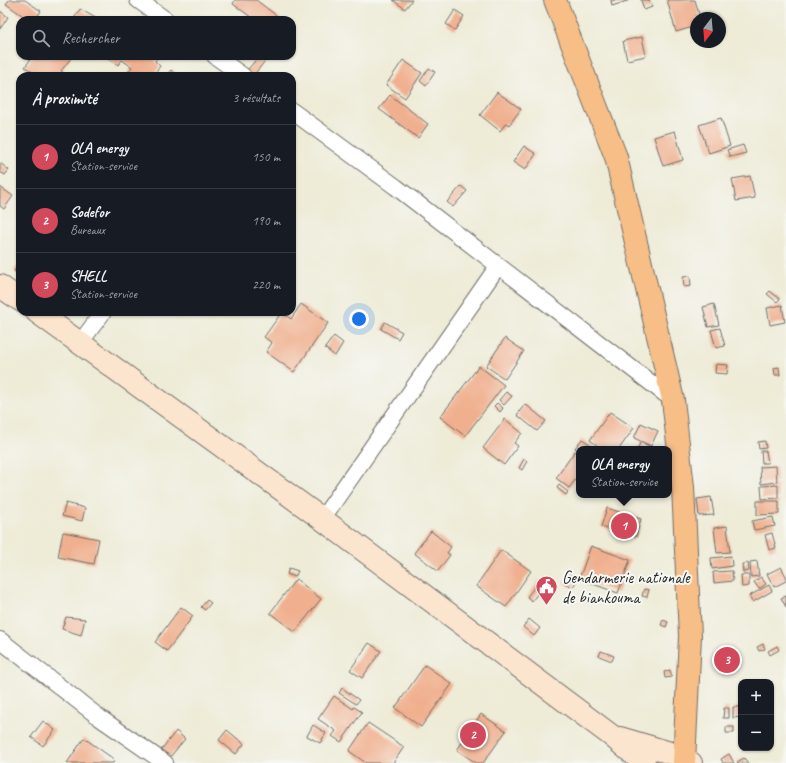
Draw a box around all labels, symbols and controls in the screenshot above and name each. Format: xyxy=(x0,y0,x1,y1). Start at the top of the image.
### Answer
north arrow xyxy=(690,12,726,48)
search box xyxy=(16,16,296,60)
icon: search xyxy=(30,27,52,49)
text: Rechercher xyxy=(62,29,120,48)
text: À proximité xyxy=(32,88,97,109)
text: 3 résultats xyxy=(232,90,280,106)
text: OLA energy xyxy=(70,139,128,158)
text: 1 xyxy=(42,149,48,165)
text: 150 m xyxy=(252,149,280,165)
text: Station-service xyxy=(70,158,137,174)
text: Sodefor xyxy=(70,203,109,222)
text: 2 xyxy=(42,213,48,229)
text: 190 m xyxy=(252,213,280,229)
text: Bureaux xyxy=(70,222,105,238)
text: SHELL xyxy=(70,267,107,286)
text: 3 xyxy=(42,277,48,293)
text: 220 m xyxy=(252,277,280,293)
text: Station-service xyxy=(70,286,137,302)
your location xyxy=(349,309,369,329)
popup xyxy=(576,446,672,498)
text: OLA energy xyxy=(591,455,649,474)
text: Station-service xyxy=(591,474,657,490)
pin: 1 xyxy=(611,511,637,541)
place label: Gendarmerie nationale de biankouma xyxy=(562,567,691,608)
public building icon: Gendarmerie nationale de biankouma xyxy=(534,574,560,607)
pin: 3 xyxy=(714,645,740,675)
map controls xyxy=(738,679,774,751)
button: + xyxy=(738,679,774,715)
button: − xyxy=(738,715,774,751)
pin: 2 xyxy=(460,720,486,750)

